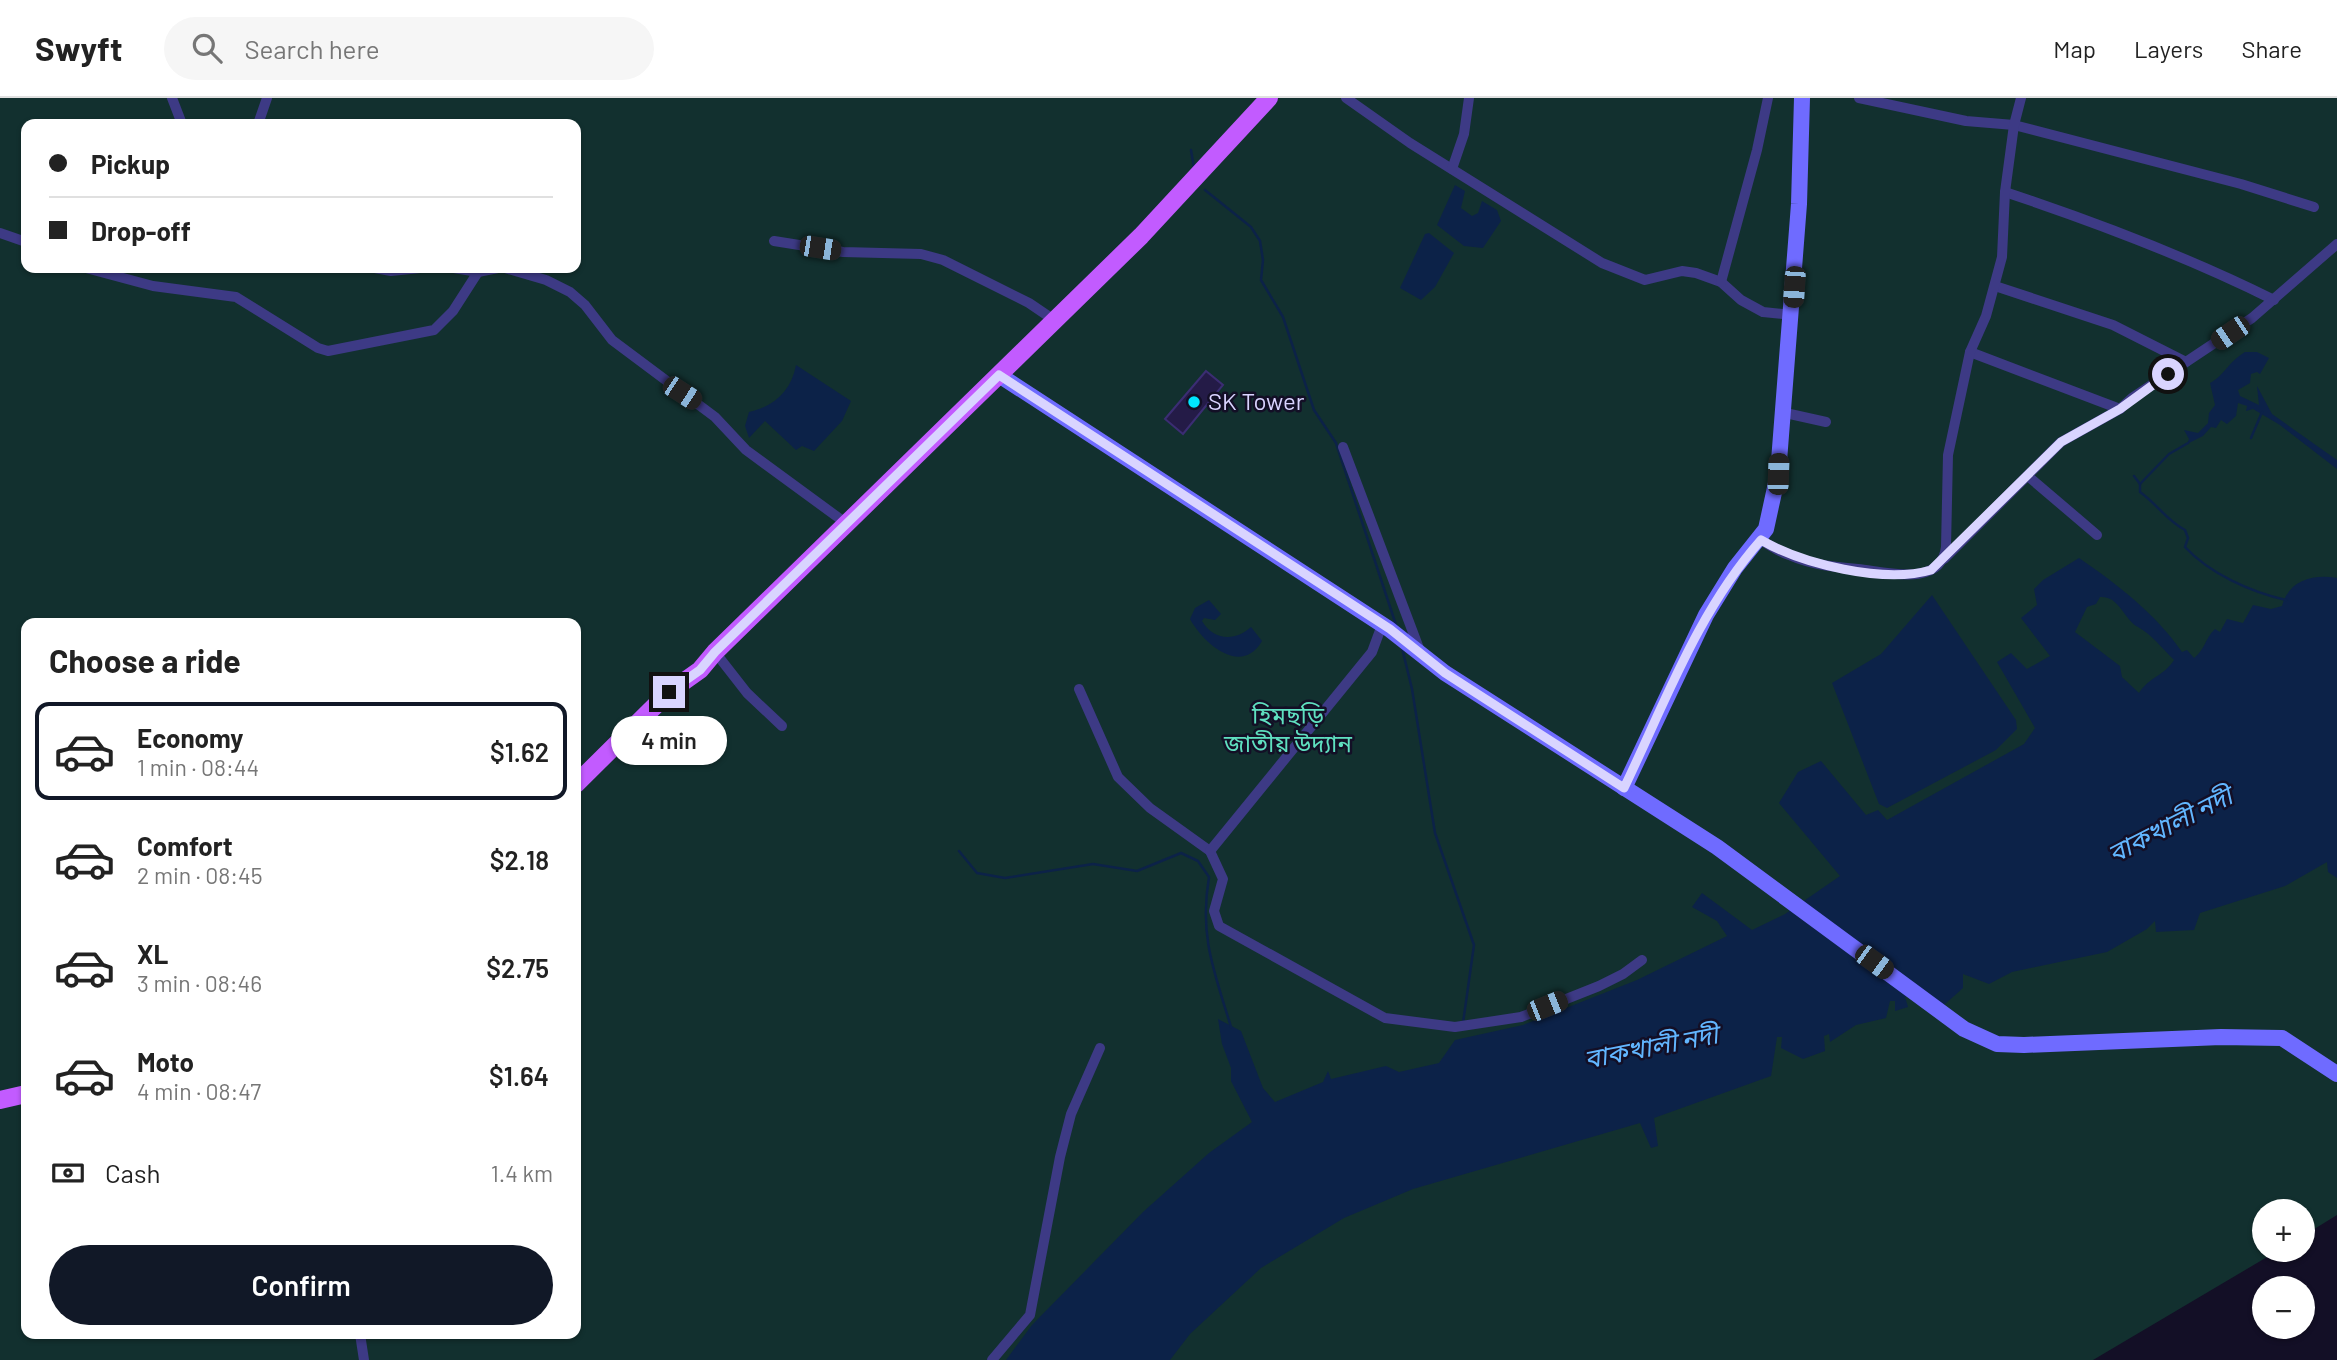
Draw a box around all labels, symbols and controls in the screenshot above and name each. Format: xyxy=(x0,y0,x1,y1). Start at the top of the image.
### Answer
search box xyxy=(164,17,654,80)
text: Swyft xyxy=(35,28,122,68)
icon: search xyxy=(188,29,226,67)
text: Search here xyxy=(244,33,380,64)
text: Map xyxy=(2053,34,2096,63)
text: Layers xyxy=(2134,34,2203,63)
text: Share xyxy=(2241,34,2302,63)
text: Pickup xyxy=(91,148,170,179)
text: Drop-off xyxy=(91,215,191,246)
car xyxy=(798,234,843,262)
car xyxy=(1783,265,1806,309)
car xyxy=(2207,313,2254,353)
route start xyxy=(2152,358,2184,390)
car xyxy=(659,373,706,413)
place label: SK Tower xyxy=(1208,386,1305,415)
marker: SK Tower xyxy=(1186,394,1202,410)
car xyxy=(1767,453,1790,495)
text: Choose a ride xyxy=(49,641,241,679)
route end xyxy=(653,676,685,708)
park label: হিমছড়ি জাতীয় উদ্যান xyxy=(1223,700,1353,757)
callout: 4 min xyxy=(611,716,727,766)
icon: car xyxy=(53,720,116,783)
text: Economy xyxy=(137,722,243,753)
text: 4 min xyxy=(641,726,697,754)
text: $1.62 xyxy=(490,736,549,767)
text: 1 min · 08:44 xyxy=(137,753,259,781)
water label: বাকখালী নদী xyxy=(2102,777,2241,868)
icon: car xyxy=(53,828,116,891)
text: Comfort xyxy=(137,830,233,861)
text: $2.18 xyxy=(490,844,549,875)
text: 2 min · 08:45 xyxy=(137,861,263,889)
icon: car xyxy=(53,936,116,999)
text: XL xyxy=(137,938,168,969)
car xyxy=(1851,941,1898,983)
text: $2.75 xyxy=(486,952,549,983)
text: 3 min · 08:46 xyxy=(137,969,262,997)
car xyxy=(1524,988,1571,1024)
water label: বাকখালী নদী xyxy=(1581,1016,1725,1074)
icon: car xyxy=(53,1044,116,1107)
text: Moto xyxy=(137,1046,194,1077)
text: $1.64 xyxy=(489,1060,549,1091)
text: 4 min · 08:47 xyxy=(137,1077,261,1105)
icon: cash xyxy=(49,1154,87,1192)
text: Cash xyxy=(105,1157,160,1188)
text: 1.4 km xyxy=(491,1159,553,1187)
map controls xyxy=(2252,1199,2315,1339)
button: + xyxy=(2252,1199,2315,1262)
button: Confirm xyxy=(49,1245,553,1325)
button: − xyxy=(2252,1276,2315,1339)

